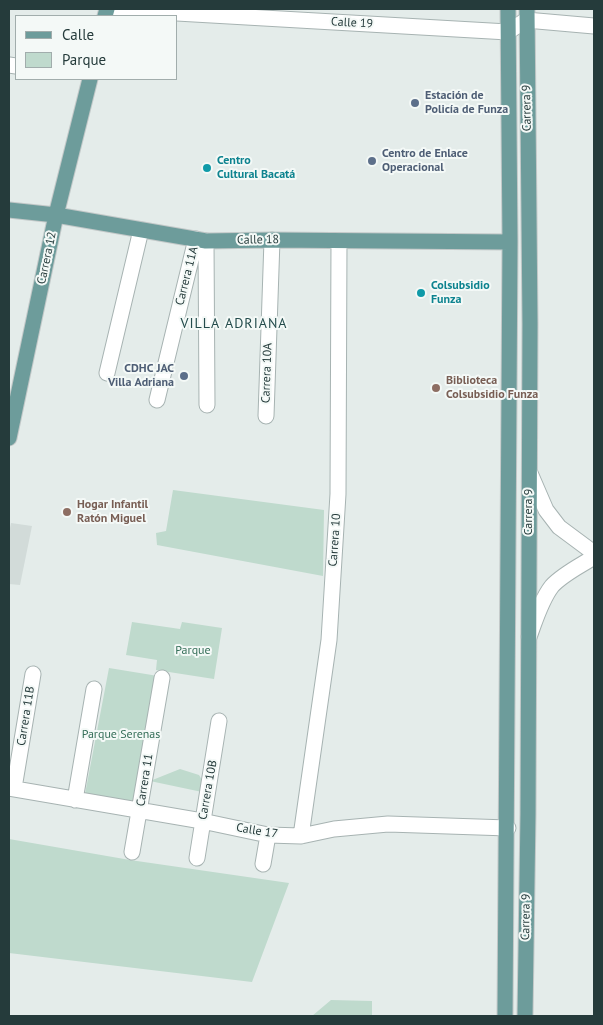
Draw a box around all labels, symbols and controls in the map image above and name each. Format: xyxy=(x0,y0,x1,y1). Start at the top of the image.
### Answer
legend xyxy=(15,15,178,80)
street label: Calle 19 xyxy=(331,15,373,31)
text: Calle xyxy=(62,25,94,44)
text: Parque xyxy=(62,50,106,69)
street label: Carrera 9 xyxy=(519,85,535,131)
place label: Estación de Policía de Funza xyxy=(425,89,508,117)
marker: Estación de Policía de Funza xyxy=(409,97,421,109)
place label: Centro de Enlace Operacional xyxy=(382,147,468,175)
place label: Centro Cultural Bacatá xyxy=(217,154,295,182)
marker: Centro de Enlace Operacional xyxy=(366,155,378,167)
marker: Centro Cultural Bacatá xyxy=(201,162,213,174)
street label: Carrera 12 xyxy=(34,230,60,286)
street label: Calle 18 xyxy=(237,232,279,248)
street label: Carrera 11A xyxy=(173,245,201,307)
place label: Colsubsidio Funza xyxy=(431,279,490,307)
marker: Colsubsidio Funza xyxy=(415,287,427,299)
district label: VILLA ADRIANA xyxy=(179,316,289,332)
street label: Carrera 10A xyxy=(259,343,275,403)
place label: CDHC JAC Villa Adriana xyxy=(108,362,174,390)
marker: CDHC JAC Villa Adriana xyxy=(178,370,190,382)
place label: Biblioteca Colsubsidio Funza xyxy=(446,374,538,402)
marker: Biblioteca Colsubsidio Funza xyxy=(430,382,442,394)
street label: Carrera 9 xyxy=(522,489,536,535)
place label: Hogar Infantil Ratón Miguel xyxy=(77,498,148,526)
marker: Hogar Infantil Ratón Miguel xyxy=(61,506,73,518)
street label: Carrera 10 xyxy=(326,513,344,567)
park label: Parque xyxy=(175,644,211,658)
street label: Carrera 11B xyxy=(14,685,38,747)
park label: Parque Serenas xyxy=(82,728,160,742)
street label: Carrera 11 xyxy=(134,753,156,807)
street label: Carrera 10B xyxy=(196,759,220,821)
street label: Calle 17 xyxy=(235,821,279,841)
street label: Carrera 9 xyxy=(518,894,534,940)

